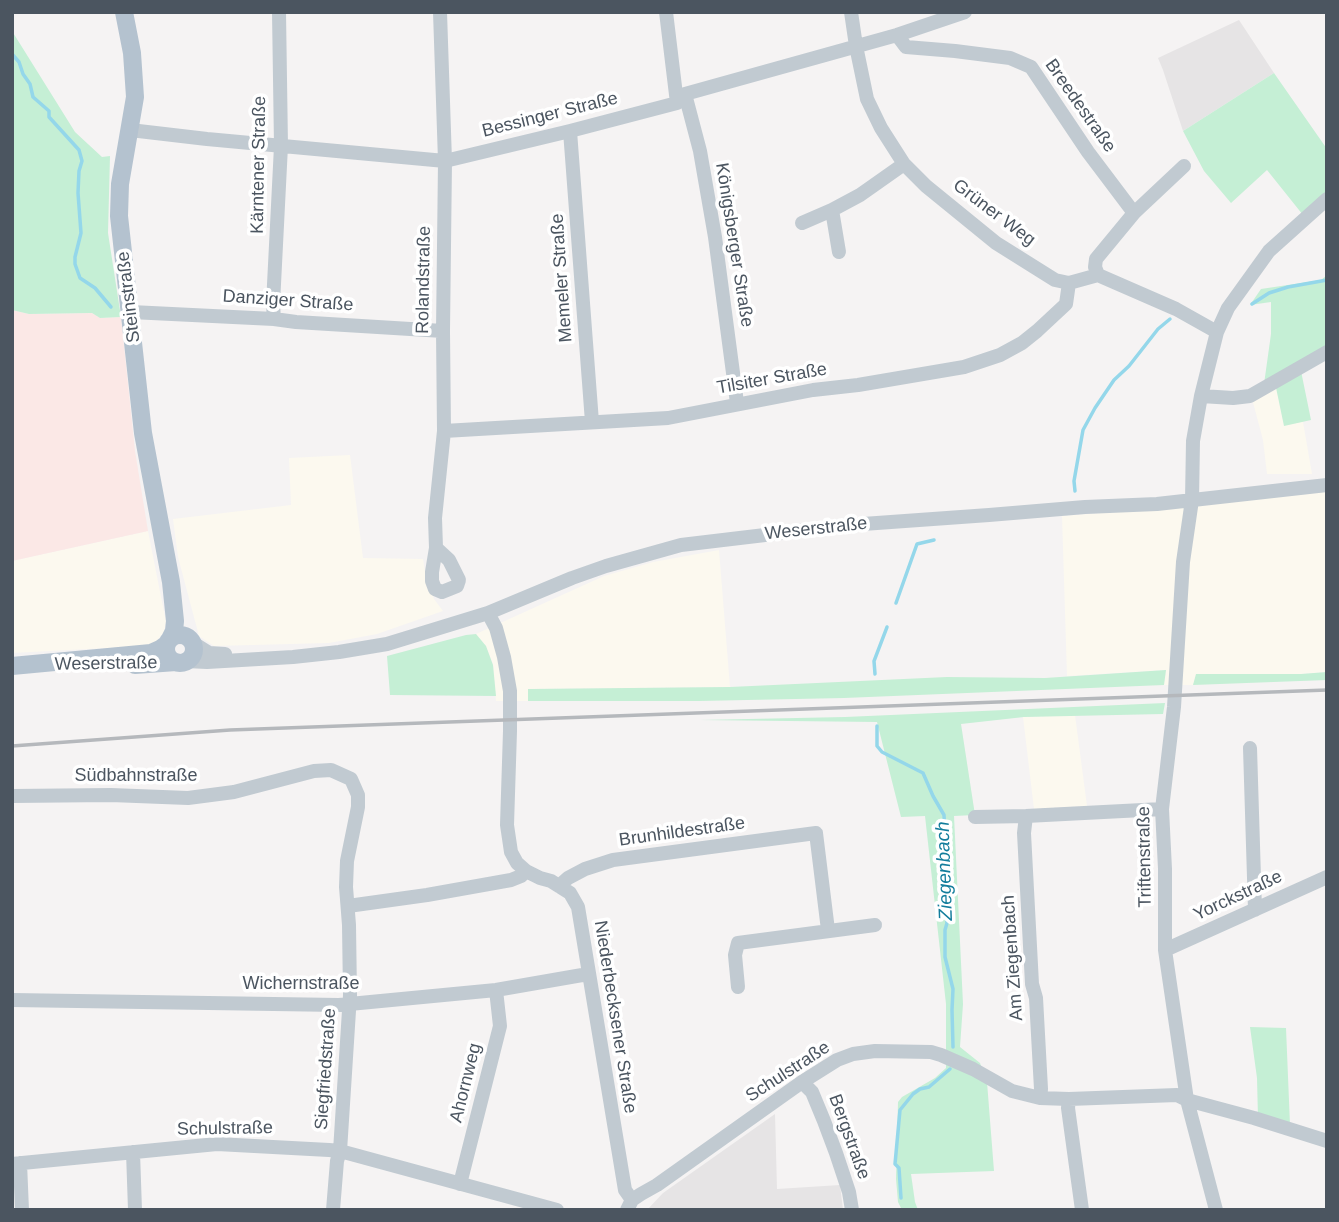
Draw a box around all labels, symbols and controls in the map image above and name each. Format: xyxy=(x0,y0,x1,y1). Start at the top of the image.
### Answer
street label: Breedestraße xyxy=(1040,55,1120,157)
street label: Bessinger Straße xyxy=(480,88,620,142)
street label: Kärntener Straße xyxy=(247,96,271,234)
street label: Königsberger Straße xyxy=(710,161,758,329)
street label: Grüner Weg xyxy=(948,175,1040,251)
street label: Memeler Straße xyxy=(547,213,577,343)
street label: Rolandstraße xyxy=(412,226,436,334)
street label: Steinstraße xyxy=(113,250,145,344)
street label: Danziger Straße xyxy=(222,286,354,316)
street label: Tilsiter Straße xyxy=(715,359,829,399)
street label: Weserstraße xyxy=(764,513,868,545)
street label: Weserstraße xyxy=(54,652,158,676)
street label: Südbahnstraße xyxy=(74,765,198,787)
street label: Triftenstraße xyxy=(1133,806,1157,908)
street label: Brunhildestraße xyxy=(618,812,746,852)
water label: Ziegenbach xyxy=(932,821,958,921)
street label: Yorckstraße xyxy=(1190,866,1286,926)
street label: Am Ziegenbach xyxy=(998,894,1028,1022)
street label: Niederbecksener Straße xyxy=(589,919,641,1115)
street label: Wichernstraße xyxy=(242,973,360,995)
street label: Siegfriedstraße xyxy=(311,1007,341,1131)
street label: Schulstraße xyxy=(742,1037,834,1107)
street label: Ahornweg xyxy=(446,1041,486,1125)
street label: Bergstraße xyxy=(824,1091,874,1183)
street label: Schulstraße xyxy=(177,1117,273,1141)

